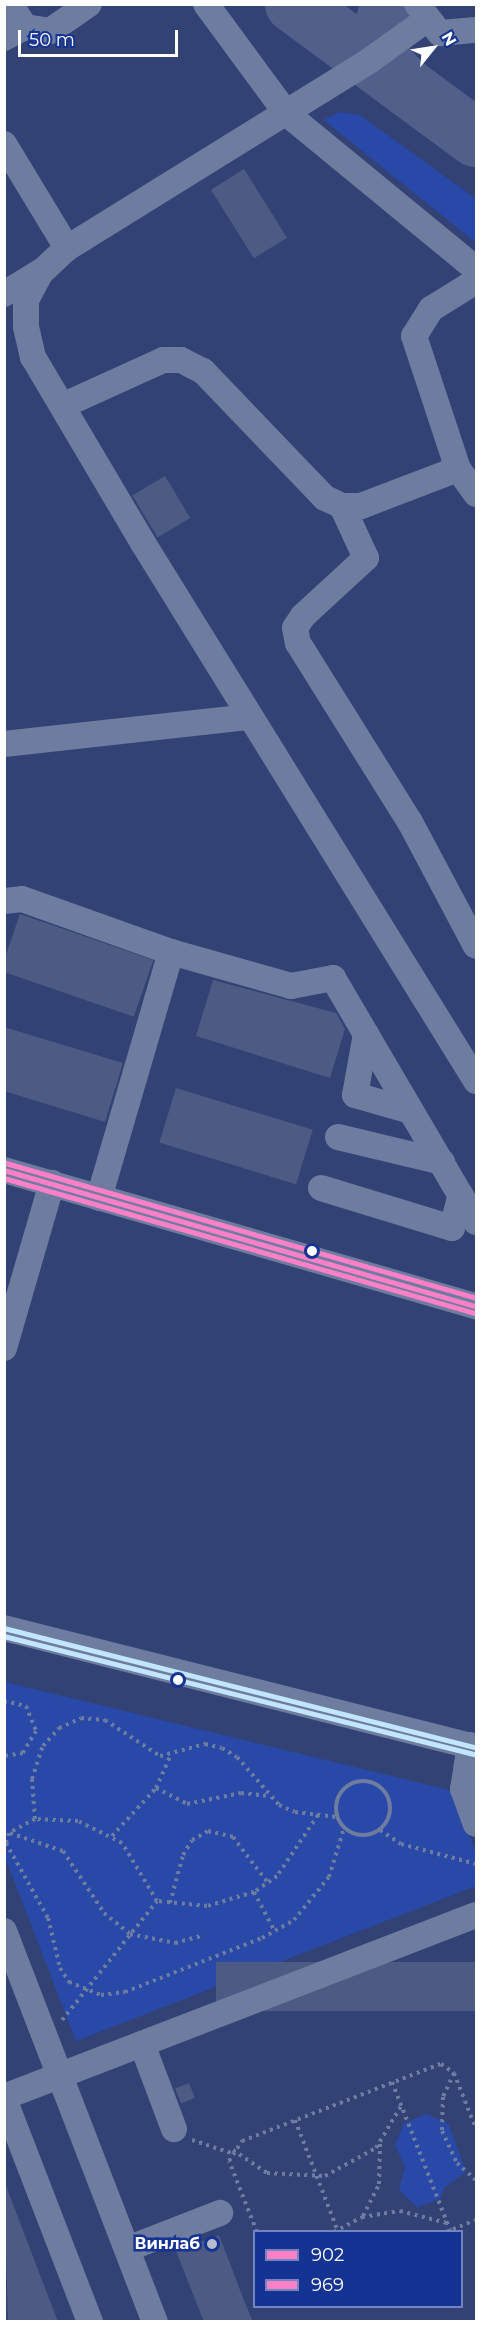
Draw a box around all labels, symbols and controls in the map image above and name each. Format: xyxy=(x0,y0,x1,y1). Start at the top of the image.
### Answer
scale bar xyxy=(21,18,182,56)
north arrow xyxy=(403,18,463,78)
text: N xyxy=(438,28,460,49)
text: 50 m xyxy=(29,29,75,51)
unlabelled marker xyxy=(306,1245,318,1257)
unlabelled marker xyxy=(172,1674,184,1686)
legend xyxy=(253,2230,463,2308)
place label: Винлаб xyxy=(135,2234,200,2254)
marker: Винлаб xyxy=(205,2237,219,2251)
text: 902 xyxy=(311,2244,344,2266)
text: 969 xyxy=(311,2274,344,2296)

